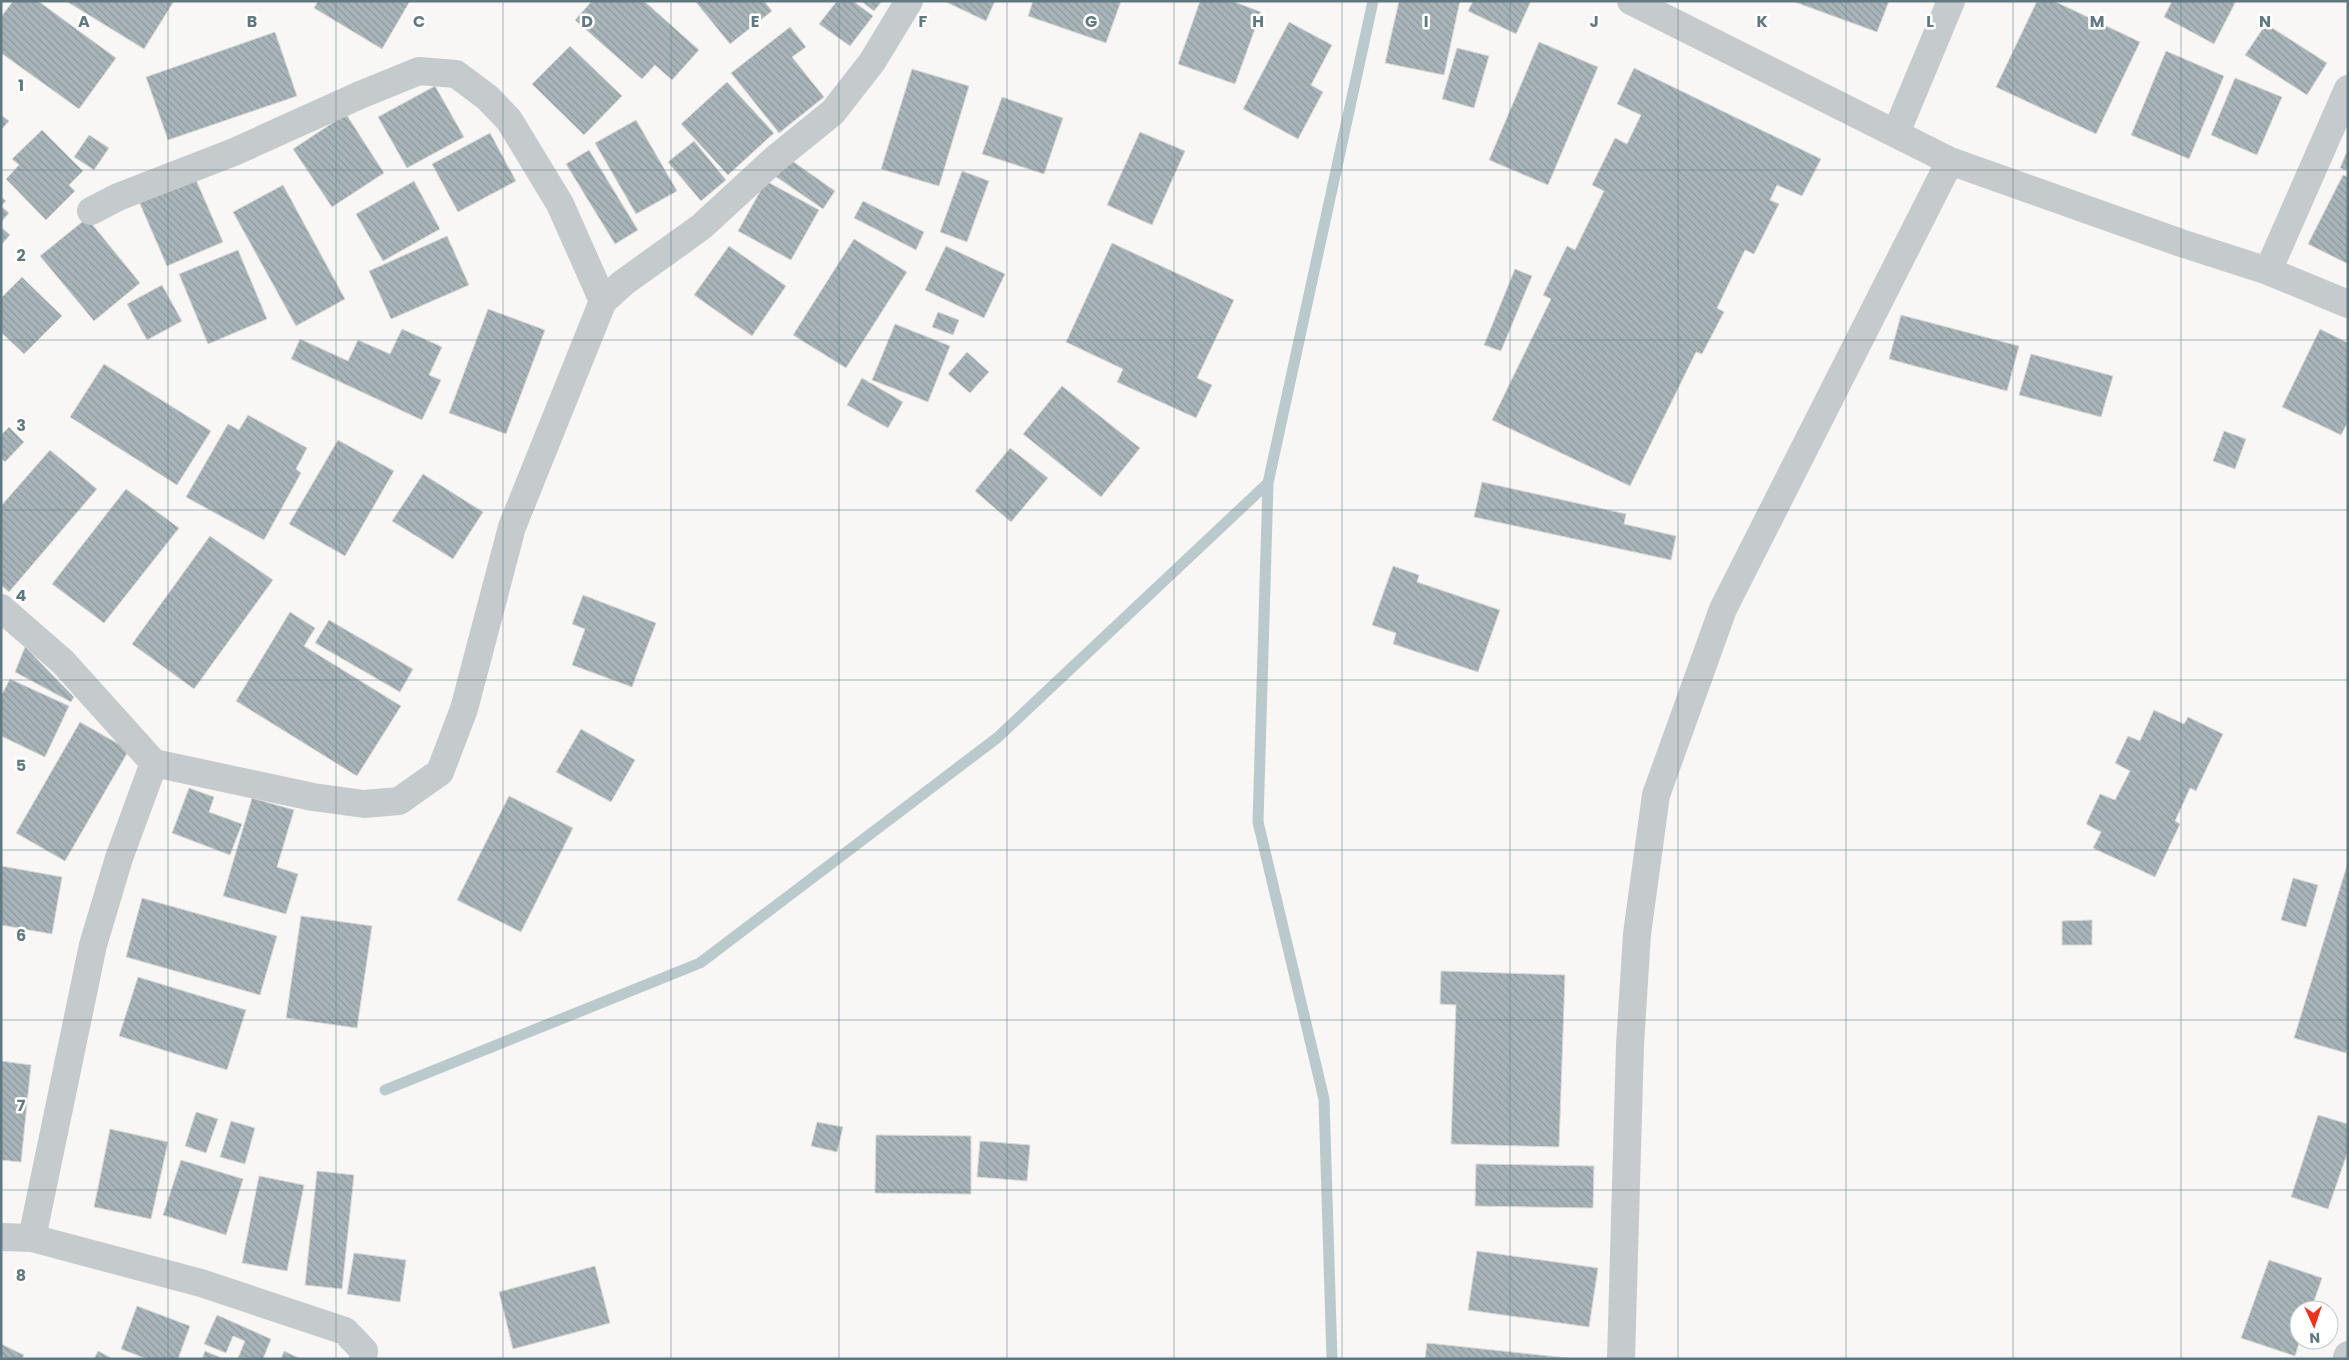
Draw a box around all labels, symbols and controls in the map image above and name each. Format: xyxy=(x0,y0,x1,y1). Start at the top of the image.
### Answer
text: A xyxy=(78,10,90,33)
text: B xyxy=(247,10,257,33)
text: C xyxy=(413,10,425,33)
text: D xyxy=(581,10,593,33)
text: E xyxy=(751,10,759,33)
text: F xyxy=(919,10,928,33)
text: G xyxy=(1085,10,1097,33)
text: H xyxy=(1252,10,1264,33)
text: I xyxy=(1424,10,1428,33)
text: J xyxy=(1589,10,1599,33)
text: K xyxy=(1756,10,1768,33)
text: L xyxy=(1926,10,1934,33)
text: M xyxy=(2090,10,2104,33)
text: N xyxy=(2259,10,2271,33)
text: 1 xyxy=(18,74,24,97)
text: 2 xyxy=(16,244,26,267)
text: 3 xyxy=(16,414,26,437)
text: 4 xyxy=(16,584,27,607)
text: 5 xyxy=(16,754,26,777)
text: 6 xyxy=(16,924,26,947)
text: 7 xyxy=(17,1094,26,1117)
text: 8 xyxy=(16,1264,26,1287)
north arrow xyxy=(2289,1300,2339,1350)
text: N xyxy=(2309,1328,2320,1348)

